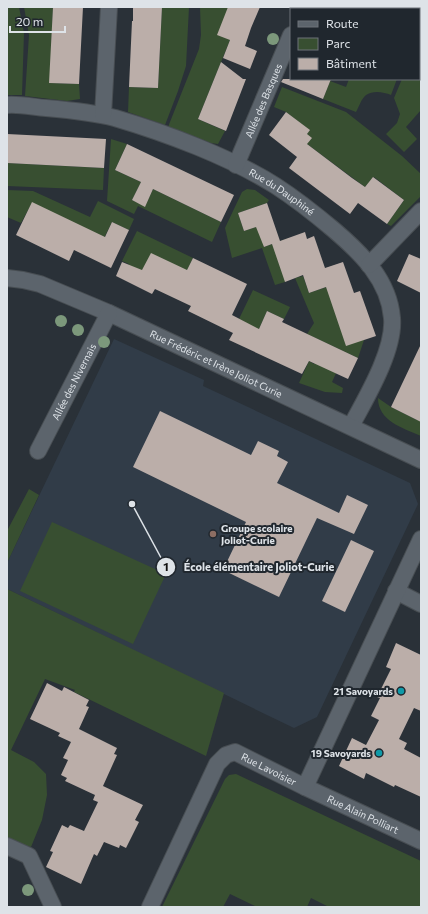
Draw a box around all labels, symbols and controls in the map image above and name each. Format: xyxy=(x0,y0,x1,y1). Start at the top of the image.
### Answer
scale bar xyxy=(10,8,65,34)
legend xyxy=(290,8,420,80)
text: 20 m xyxy=(16,14,43,28)
text: Route xyxy=(326,16,359,30)
text: Parc xyxy=(326,36,350,50)
text: Bâtiment xyxy=(326,56,377,70)
street label: Allée des Basques xyxy=(242,61,284,140)
street label: Rue du Dauphiné xyxy=(247,166,317,218)
street label: Rue Frédéric et Irène Joliot Curie xyxy=(148,327,284,400)
street label: Allée des Nivernais xyxy=(49,341,99,422)
place label: Groupe scolaire Joliot-Curie xyxy=(221,522,293,546)
marker: Groupe scolaire Joliot-Curie xyxy=(208,529,218,539)
callout: École élémentaire Joliot-Curie xyxy=(156,555,343,578)
text: 1 xyxy=(163,559,169,573)
text: École élémentaire Joliot-Curie xyxy=(184,559,335,574)
place label: 21 Savoyards xyxy=(334,685,393,697)
marker: 21 Savoyards xyxy=(396,686,406,696)
place label: 19 Savoyards xyxy=(311,747,371,759)
marker: 19 Savoyards xyxy=(374,748,384,758)
street label: Rue Lavoisier xyxy=(239,750,298,788)
street label: Rue Alain Polliart xyxy=(325,792,401,836)

